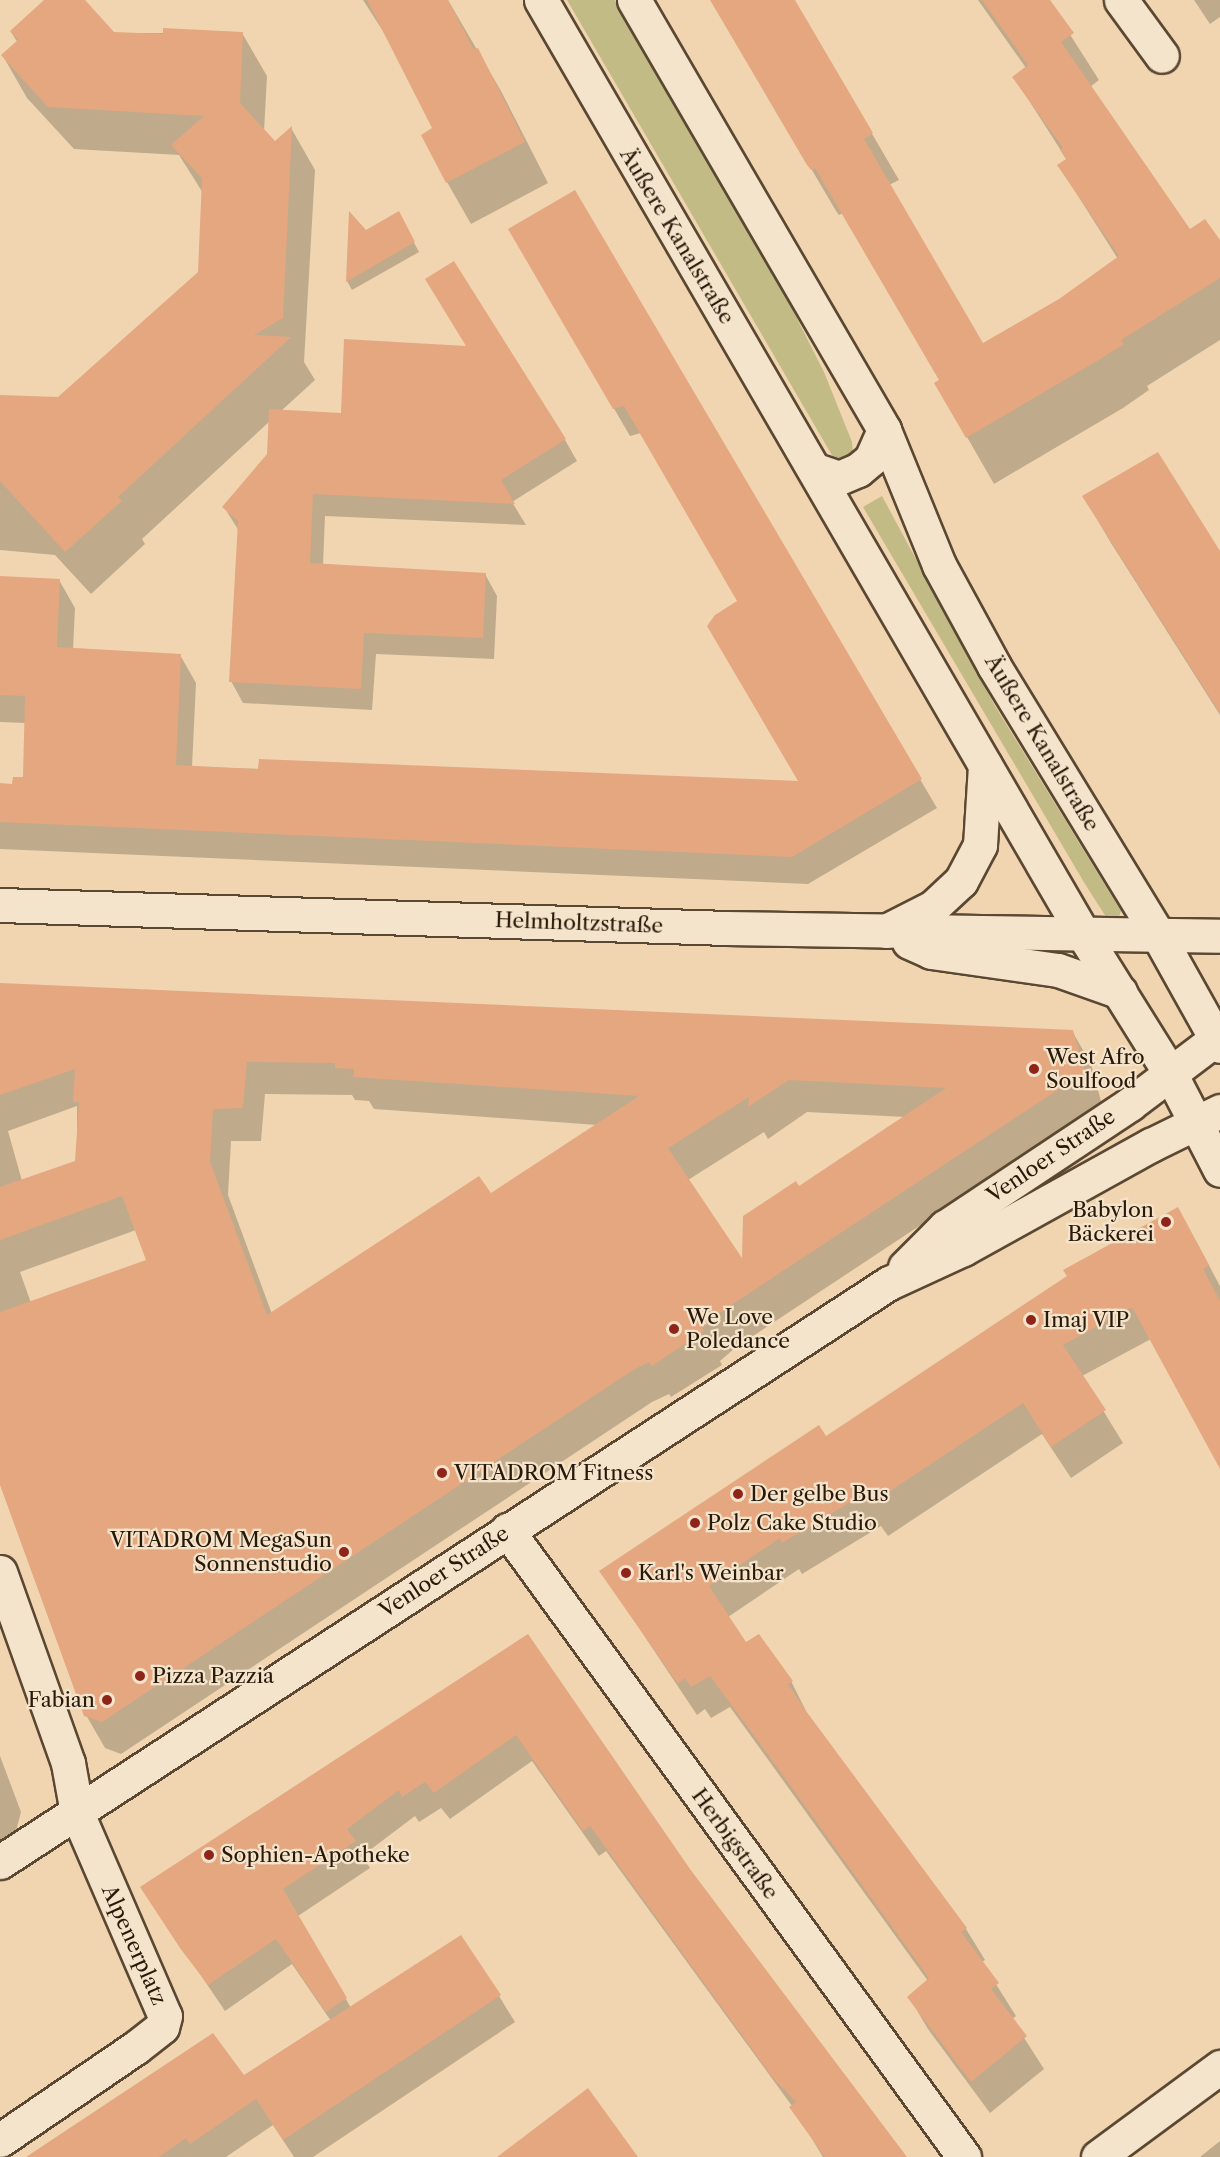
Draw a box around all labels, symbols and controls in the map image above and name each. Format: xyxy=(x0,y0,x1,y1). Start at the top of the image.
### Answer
street label: Äußere Kanalstraße xyxy=(614,143,740,329)
street label: Äußere Kanalstraße xyxy=(979,650,1105,836)
street label: Helmholtzstraße xyxy=(495,907,663,939)
place label: West Afro Soulfood xyxy=(1046,1044,1146,1094)
marker: West Afro Soulfood xyxy=(1027,1062,1041,1076)
street label: Venloer Straße xyxy=(982,1104,1120,1208)
place label: Babylon Bäckerei xyxy=(1067,1197,1154,1247)
marker: Babylon Bäckerei xyxy=(1159,1215,1173,1229)
place label: We Love Poledance xyxy=(686,1304,790,1354)
place label: Imaj VIP xyxy=(1043,1307,1130,1333)
marker: Imaj VIP xyxy=(1024,1313,1038,1327)
marker: We Love Poledance xyxy=(667,1322,681,1336)
place label: VITADROM Fitness xyxy=(454,1460,653,1486)
marker: VITADROM Fitness xyxy=(435,1466,449,1480)
place label: Der gelbe Bus xyxy=(750,1481,889,1507)
marker: Der gelbe Bus xyxy=(731,1487,745,1501)
place label: Polz Cake Studio xyxy=(707,1510,877,1536)
marker: Polz Cake Studio xyxy=(688,1516,702,1530)
street label: Venloer Straße xyxy=(374,1521,514,1623)
place label: VITADROM MegaSun Sonnenstudio xyxy=(110,1527,332,1577)
marker: VITADROM MegaSun Sonnenstudio xyxy=(337,1545,351,1559)
place label: Karl's Weinbar xyxy=(638,1560,785,1586)
marker: Karl's Weinbar xyxy=(619,1566,633,1580)
place label: Pizza Pazzia xyxy=(152,1663,274,1689)
marker: Pizza Pazzia xyxy=(133,1669,147,1683)
place label: Fabian xyxy=(28,1687,95,1713)
marker: Fabian xyxy=(100,1693,114,1707)
street label: Herbigstraße xyxy=(686,1784,784,1904)
place label: Sophien-Apotheke xyxy=(221,1842,410,1868)
marker: Sophien-Apotheke xyxy=(202,1848,216,1862)
street label: Alpenerplatz xyxy=(96,1881,172,2009)

